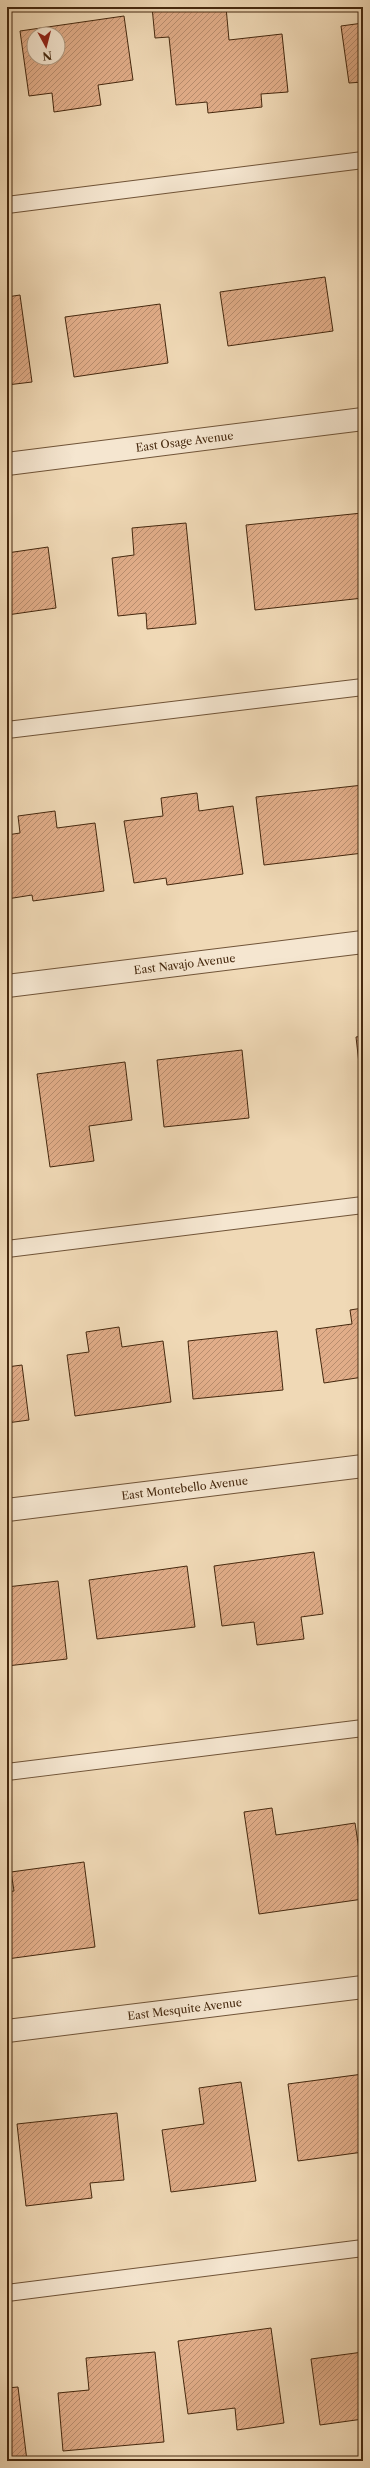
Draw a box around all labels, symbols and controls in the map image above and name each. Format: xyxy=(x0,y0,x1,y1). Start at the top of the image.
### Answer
north arrow xyxy=(26,26,66,66)
text: N xyxy=(41,48,53,64)
street label: East Osage Avenue xyxy=(135,428,234,455)
street label: East Navajo Avenue xyxy=(133,951,236,977)
street label: East Montebello Avenue xyxy=(121,1473,249,1503)
street label: East Mesquite Avenue xyxy=(127,1995,243,2023)

